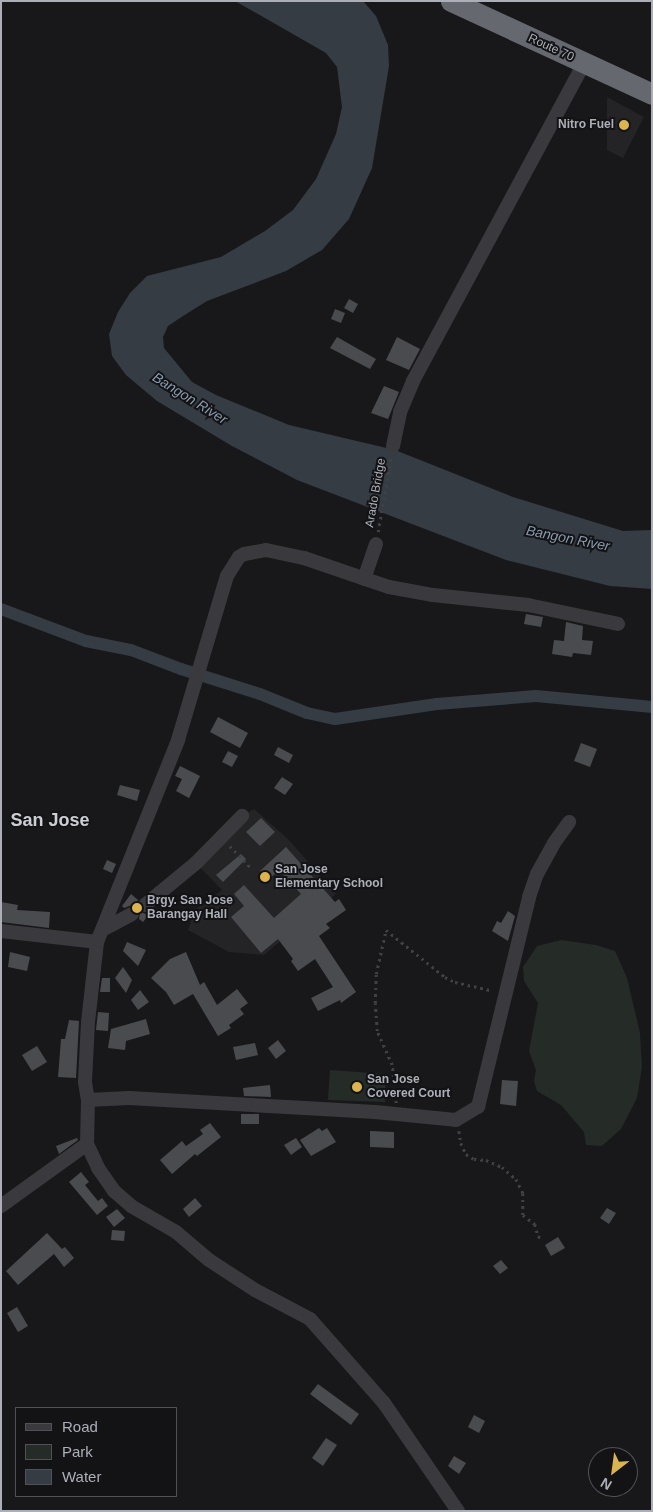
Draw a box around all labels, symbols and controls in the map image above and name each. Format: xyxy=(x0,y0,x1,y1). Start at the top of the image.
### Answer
street label: Route 70 xyxy=(526,31,576,65)
place label: Nitro Fuel xyxy=(558,118,614,132)
marker: Nitro Fuel xyxy=(618,119,630,131)
water label: Bangon River xyxy=(150,368,230,428)
street label: Arado Bridge xyxy=(363,457,389,529)
water label: Bangon River xyxy=(525,522,611,554)
district label: San Jose xyxy=(10,809,90,831)
place label: San Jose Elementary School xyxy=(275,863,383,891)
marker: San Jose Elementary School xyxy=(259,871,271,883)
place label: Brgy. San Jose Barangay Hall xyxy=(147,894,233,922)
marker: Brgy. San Jose Barangay Hall xyxy=(131,902,143,914)
place label: San Jose Covered Court xyxy=(367,1073,450,1101)
marker: San Jose Covered Court xyxy=(351,1081,363,1093)
legend xyxy=(15,1407,178,1497)
text: Road xyxy=(62,1418,98,1435)
text: Park xyxy=(62,1443,93,1460)
north arrow xyxy=(588,1447,638,1497)
text: Water xyxy=(62,1468,101,1485)
text: N xyxy=(598,1475,614,1494)

